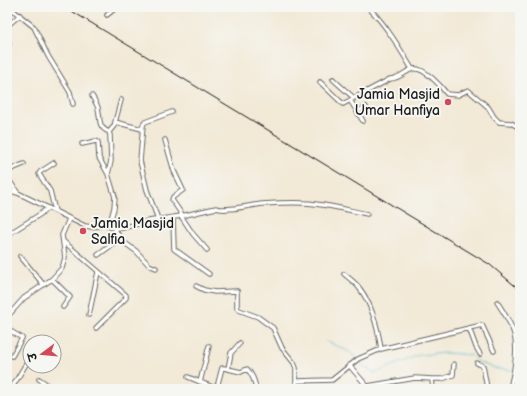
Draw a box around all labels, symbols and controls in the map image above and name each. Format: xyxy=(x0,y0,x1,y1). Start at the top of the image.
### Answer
place label: Jamia Masjid Umar Hanfiya xyxy=(355,86,440,119)
marker: Jamia Masjid Umar Hanfiya xyxy=(443,97,453,107)
place label: Jamia Masjid Salfia xyxy=(91,215,174,248)
marker: Jamia Masjid Salfia xyxy=(78,226,88,236)
north arrow xyxy=(22,334,62,374)
text: उ xyxy=(25,350,40,363)

